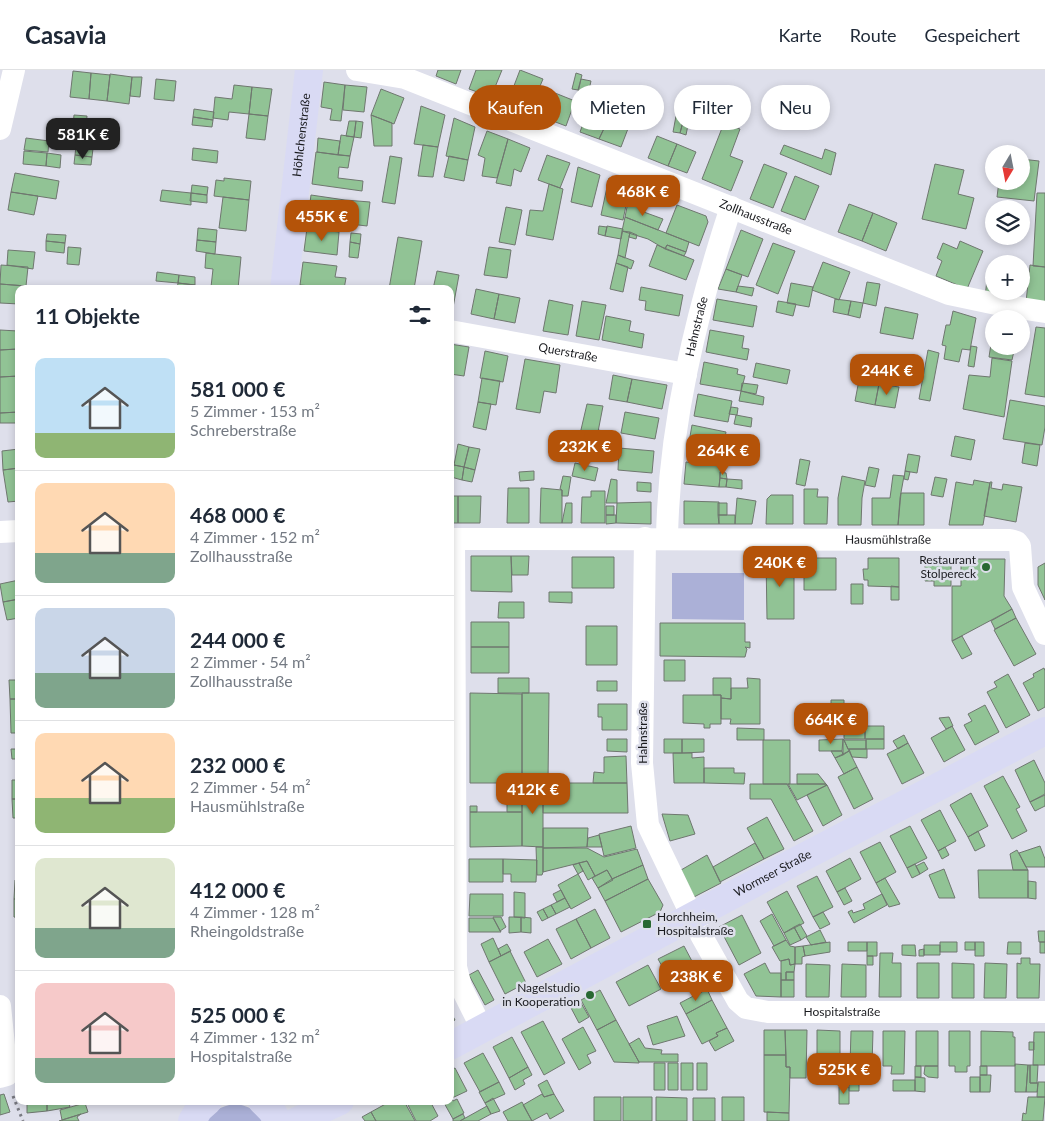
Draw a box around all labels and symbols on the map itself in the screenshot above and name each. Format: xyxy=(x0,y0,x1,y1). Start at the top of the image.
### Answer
street label: Höhlchenstraße xyxy=(289,92,313,177)
pin: 581K € xyxy=(42,118,124,160)
north arrow xyxy=(985,145,1030,190)
pin: 468K € xyxy=(602,174,684,217)
street label: Zollhausstraße xyxy=(717,196,794,238)
pin: 455K € xyxy=(281,200,363,242)
street label: Hahnstraße xyxy=(682,295,711,358)
street label: Querstraße xyxy=(537,339,599,365)
pin: 244K € xyxy=(846,354,928,396)
pin: 232K € xyxy=(544,430,626,472)
pin: 264K € xyxy=(682,434,764,476)
street label: Hausmühlstraße xyxy=(845,532,931,547)
pin: 240K € xyxy=(739,546,821,588)
place label: Restaurant Stolpereck xyxy=(919,552,977,581)
marker: Restaurant Stolpereck xyxy=(980,561,992,573)
street label: Hahnstraße xyxy=(635,702,650,764)
pin: 664K € xyxy=(790,702,872,745)
pin: 412K € xyxy=(492,772,574,815)
street label: Wormser Straße xyxy=(731,846,814,900)
place label: Horchheim, Hospitalstraße xyxy=(657,909,734,938)
marker: Horchheim, Hospitalstraße xyxy=(641,918,653,930)
pin: 238K € xyxy=(655,960,737,1002)
place label: Nagelstudio in Kooperation xyxy=(502,980,580,1009)
marker: Nagelstudio in Kooperation xyxy=(584,989,596,1001)
street label: Hospitalstraße xyxy=(804,1004,880,1019)
pin: 525K € xyxy=(803,1052,885,1095)

